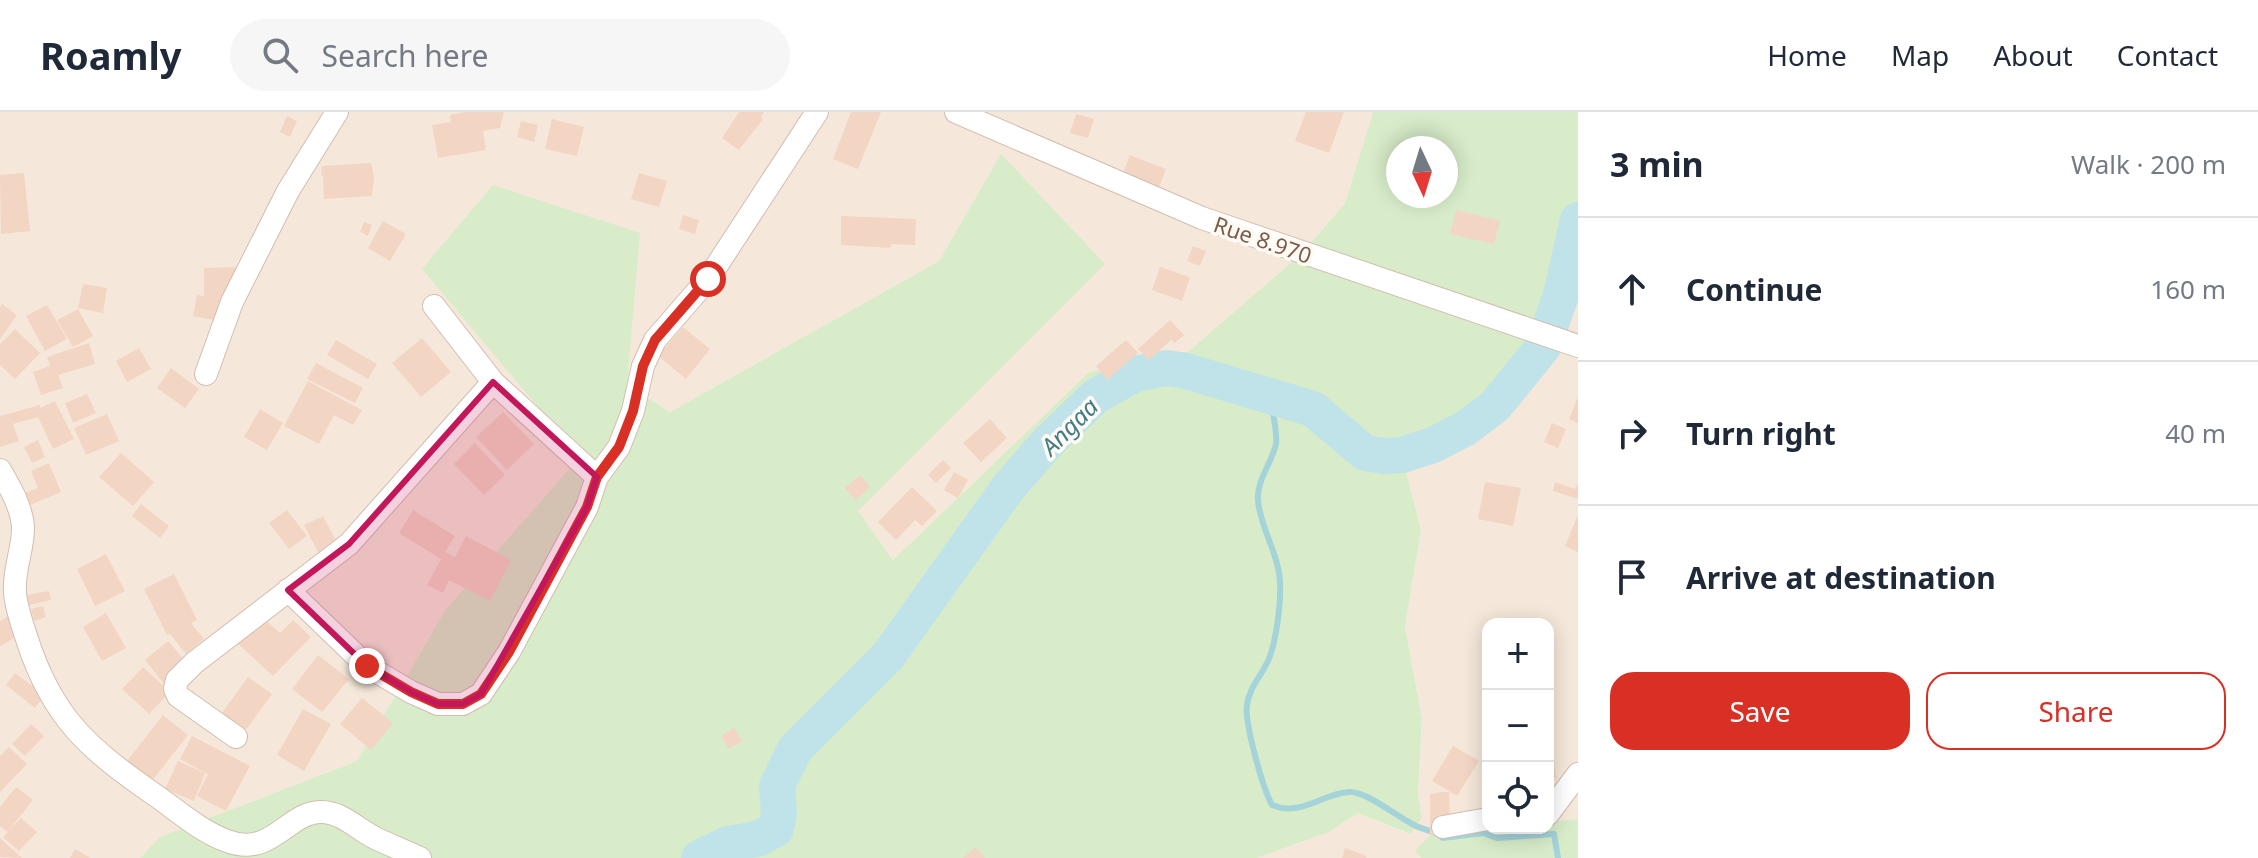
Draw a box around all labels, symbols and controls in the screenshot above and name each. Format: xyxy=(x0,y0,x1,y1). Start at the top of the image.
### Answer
search box xyxy=(230,19,790,91)
text: Roamly xyxy=(40,29,182,81)
icon: search xyxy=(258,33,302,77)
text: Search here xyxy=(322,35,488,76)
text: Home xyxy=(1767,36,1847,74)
text: Map xyxy=(1891,36,1949,74)
text: About xyxy=(1993,36,2073,74)
text: Contact xyxy=(2117,36,2218,74)
north arrow xyxy=(1386,136,1458,208)
text: 3 min xyxy=(1610,141,1704,187)
text: Walk · 200 m xyxy=(2071,146,2226,182)
street label: Rue 8.970 xyxy=(1210,208,1316,270)
route start xyxy=(690,261,726,297)
icon: ahead xyxy=(1610,267,1654,311)
text: Continue xyxy=(1686,269,1822,310)
text: 160 m xyxy=(2150,271,2226,307)
water label: Angaa xyxy=(1032,390,1105,463)
icon: right xyxy=(1610,411,1654,455)
text: Turn right xyxy=(1686,413,1836,454)
text: 40 m xyxy=(2165,415,2226,451)
icon: arrive xyxy=(1610,555,1654,599)
text: Arrive at destination xyxy=(1686,557,1996,598)
map controls xyxy=(1482,618,1554,834)
button: + xyxy=(1482,618,1554,690)
route end xyxy=(349,648,385,684)
button: Save xyxy=(1610,672,1910,750)
button: Share xyxy=(1926,672,2226,750)
button: − xyxy=(1482,690,1554,762)
button: locate xyxy=(1482,762,1554,834)

